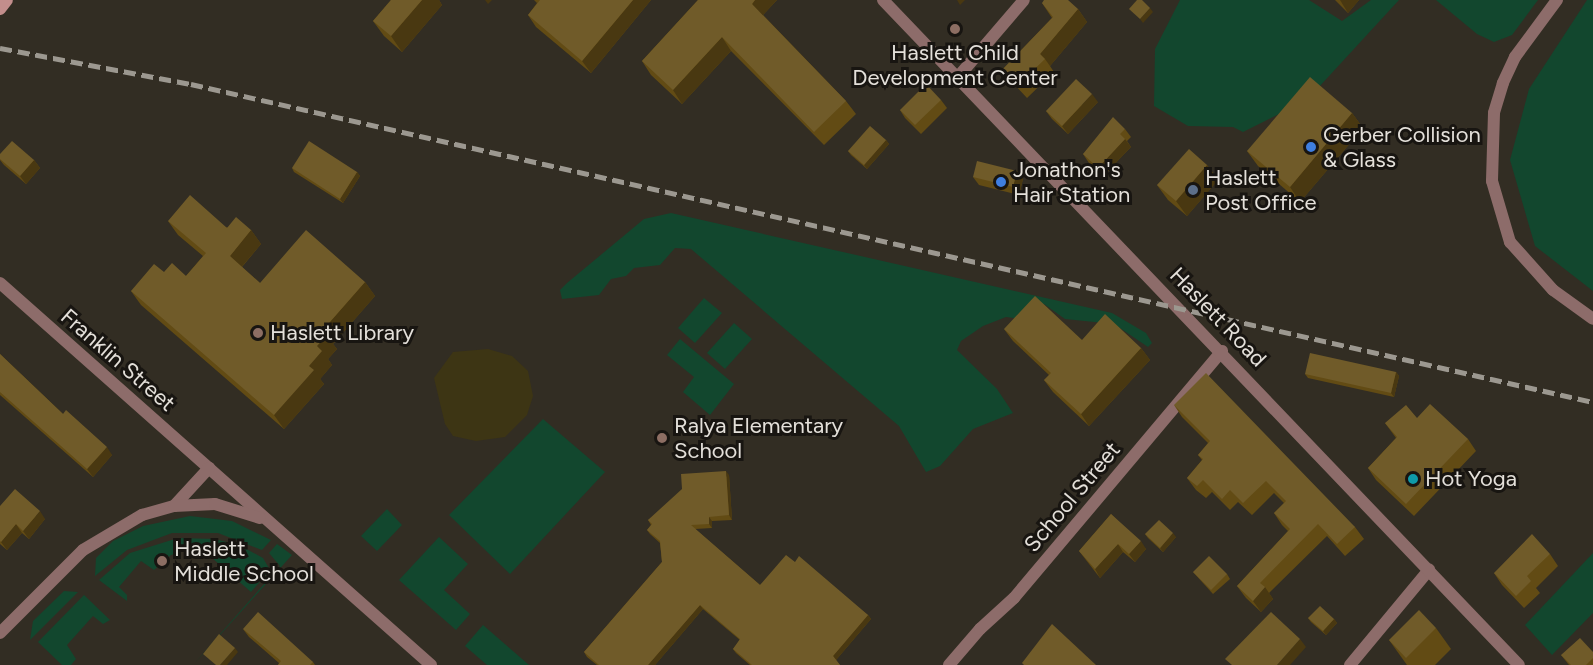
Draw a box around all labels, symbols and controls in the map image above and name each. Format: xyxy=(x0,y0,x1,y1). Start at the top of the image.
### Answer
marker: Haslett Child Development Center xyxy=(948,22,962,36)
place label: Haslett Child Development Center xyxy=(852,39,1058,90)
place label: Gerber Collision & Glass xyxy=(1323,121,1481,172)
marker: Gerber Collision & Glass xyxy=(1304,140,1318,154)
place label: Jonathon's Hair Station xyxy=(1013,156,1130,208)
place label: Haslett Post Office xyxy=(1205,164,1317,216)
marker: Jonathon's Hair Station xyxy=(994,175,1008,189)
marker: Haslett Post Office xyxy=(1186,183,1200,197)
street label: Haslett Road xyxy=(1164,262,1272,372)
street label: Franklin Street xyxy=(56,303,180,417)
place label: Haslett Library xyxy=(270,320,414,346)
marker: Haslett Library xyxy=(251,326,265,340)
place label: Ralya Elementary School xyxy=(674,412,843,464)
marker: Ralya Elementary School xyxy=(655,431,669,445)
street label: School Street xyxy=(1018,437,1126,557)
place label: Hot Yoga xyxy=(1425,466,1517,492)
marker: Hot Yoga xyxy=(1406,472,1420,486)
place label: Haslett Middle School xyxy=(174,535,314,586)
marker: Haslett Middle School xyxy=(155,554,169,568)

